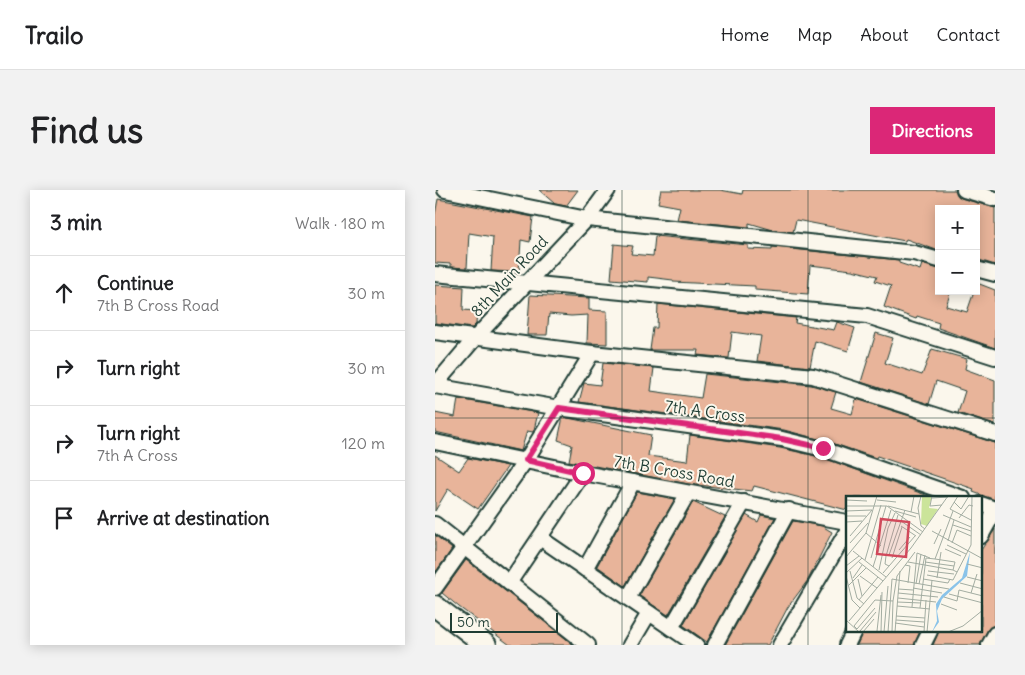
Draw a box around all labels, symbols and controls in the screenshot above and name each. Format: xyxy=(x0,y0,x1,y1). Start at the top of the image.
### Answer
text: Trailo xyxy=(25,20,83,50)
text: Home xyxy=(721,23,769,46)
text: Map xyxy=(797,23,832,46)
text: About xyxy=(860,23,908,46)
text: Contact xyxy=(936,23,1000,46)
button: Directions xyxy=(870,107,995,154)
text: Find us xyxy=(30,108,143,152)
map controls xyxy=(935,205,980,295)
button: + xyxy=(935,205,980,250)
text: 3 min xyxy=(50,209,102,236)
text: Walk · 180 m xyxy=(295,213,385,233)
street label: 8th Main Road xyxy=(466,231,552,321)
button: − xyxy=(935,250,980,295)
text: Continue xyxy=(97,271,174,295)
icon: ahead xyxy=(50,279,78,307)
text: 30 m xyxy=(348,283,385,303)
text: 7th B Cross Road xyxy=(97,295,219,315)
icon: right xyxy=(50,354,78,382)
text: Turn right xyxy=(97,356,180,380)
text: 30 m xyxy=(348,358,385,378)
street label: 7th A Cross xyxy=(664,395,746,427)
text: Turn right xyxy=(97,421,180,445)
icon: right xyxy=(50,429,78,457)
text: 120 m xyxy=(342,433,385,453)
route end xyxy=(812,437,835,460)
text: 7th A Cross xyxy=(97,445,178,465)
street label: 7th B Cross Road xyxy=(612,451,736,491)
route start xyxy=(572,462,595,485)
inset map xyxy=(846,496,983,632)
icon: arrive xyxy=(50,504,78,532)
text: Arrive at destination xyxy=(97,506,270,530)
scale bar xyxy=(450,610,557,633)
text: 50 m xyxy=(457,613,490,631)

